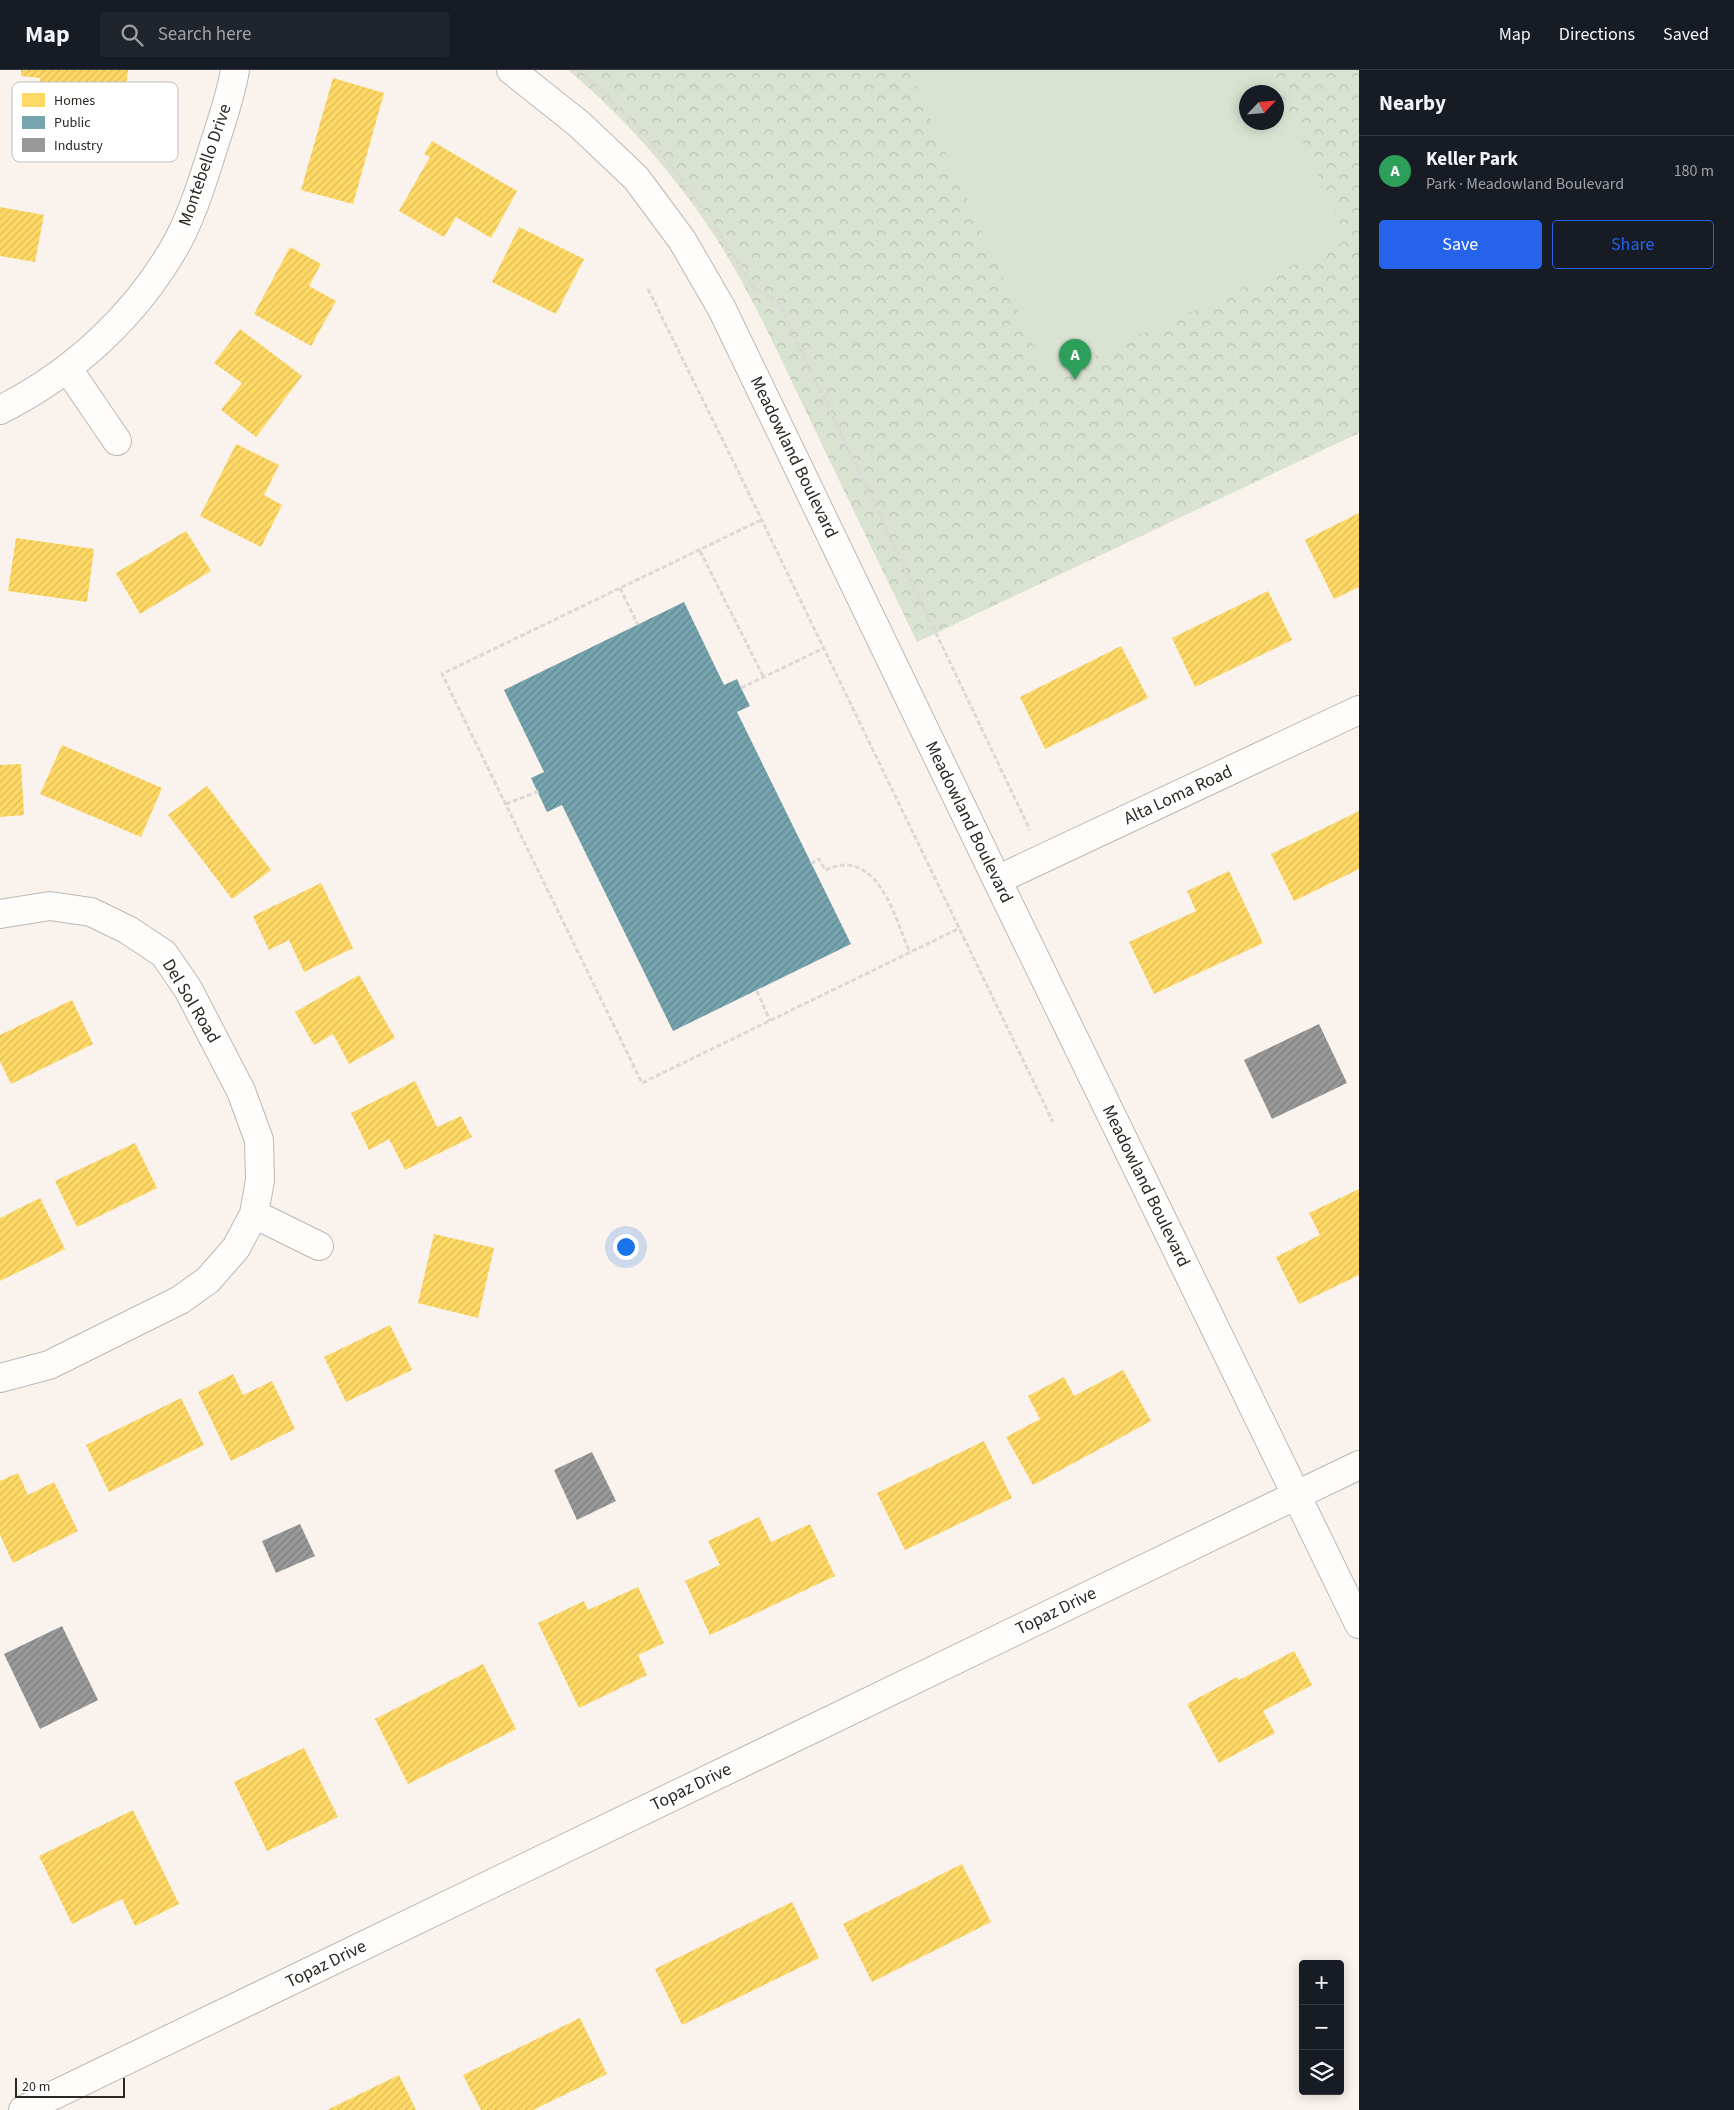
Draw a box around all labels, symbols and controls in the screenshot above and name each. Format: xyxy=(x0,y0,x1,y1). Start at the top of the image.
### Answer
search box xyxy=(100,12,450,57)
text: Map xyxy=(25,17,70,52)
icon: search xyxy=(118,21,146,49)
text: Search here xyxy=(158,21,251,48)
text: Map xyxy=(1499,22,1531,47)
text: Directions xyxy=(1559,22,1635,47)
text: Saved xyxy=(1663,22,1709,47)
legend xyxy=(12,82,178,162)
north arrow xyxy=(1239,85,1284,130)
text: Nearby xyxy=(1379,88,1446,118)
text: Homes xyxy=(54,91,95,111)
street label: Montebello Drive xyxy=(172,100,238,230)
text: Public xyxy=(54,113,91,133)
text: Industry xyxy=(54,136,103,156)
text: Keller Park xyxy=(1426,146,1518,173)
text: A xyxy=(1390,160,1400,182)
text: 180 m xyxy=(1674,160,1714,182)
text: Park · Meadowland Boulevard xyxy=(1426,173,1624,195)
button: Save xyxy=(1379,220,1542,269)
button: Share xyxy=(1552,220,1714,269)
pin: A xyxy=(1059,339,1091,380)
street label: Meadowland Boulevard xyxy=(744,372,844,542)
street label: Meadowland Boulevard xyxy=(919,737,1019,907)
street label: Alta Loma Road xyxy=(1120,759,1236,831)
street label: Del Sol Road xyxy=(156,954,226,1048)
street label: Meadowland Boulevard xyxy=(1096,1101,1196,1271)
your location xyxy=(613,1234,639,1260)
street label: Topaz Drive xyxy=(1011,1581,1101,1641)
street label: Topaz Drive xyxy=(646,1757,736,1817)
street label: Topaz Drive xyxy=(281,1934,371,1994)
map controls xyxy=(1299,1960,1344,2095)
button: + xyxy=(1299,1960,1344,2005)
button: − xyxy=(1299,2005,1344,2050)
button: layers xyxy=(1299,2050,1344,2095)
scale bar xyxy=(15,2075,125,2098)
text: 20 m xyxy=(22,2077,50,2097)

